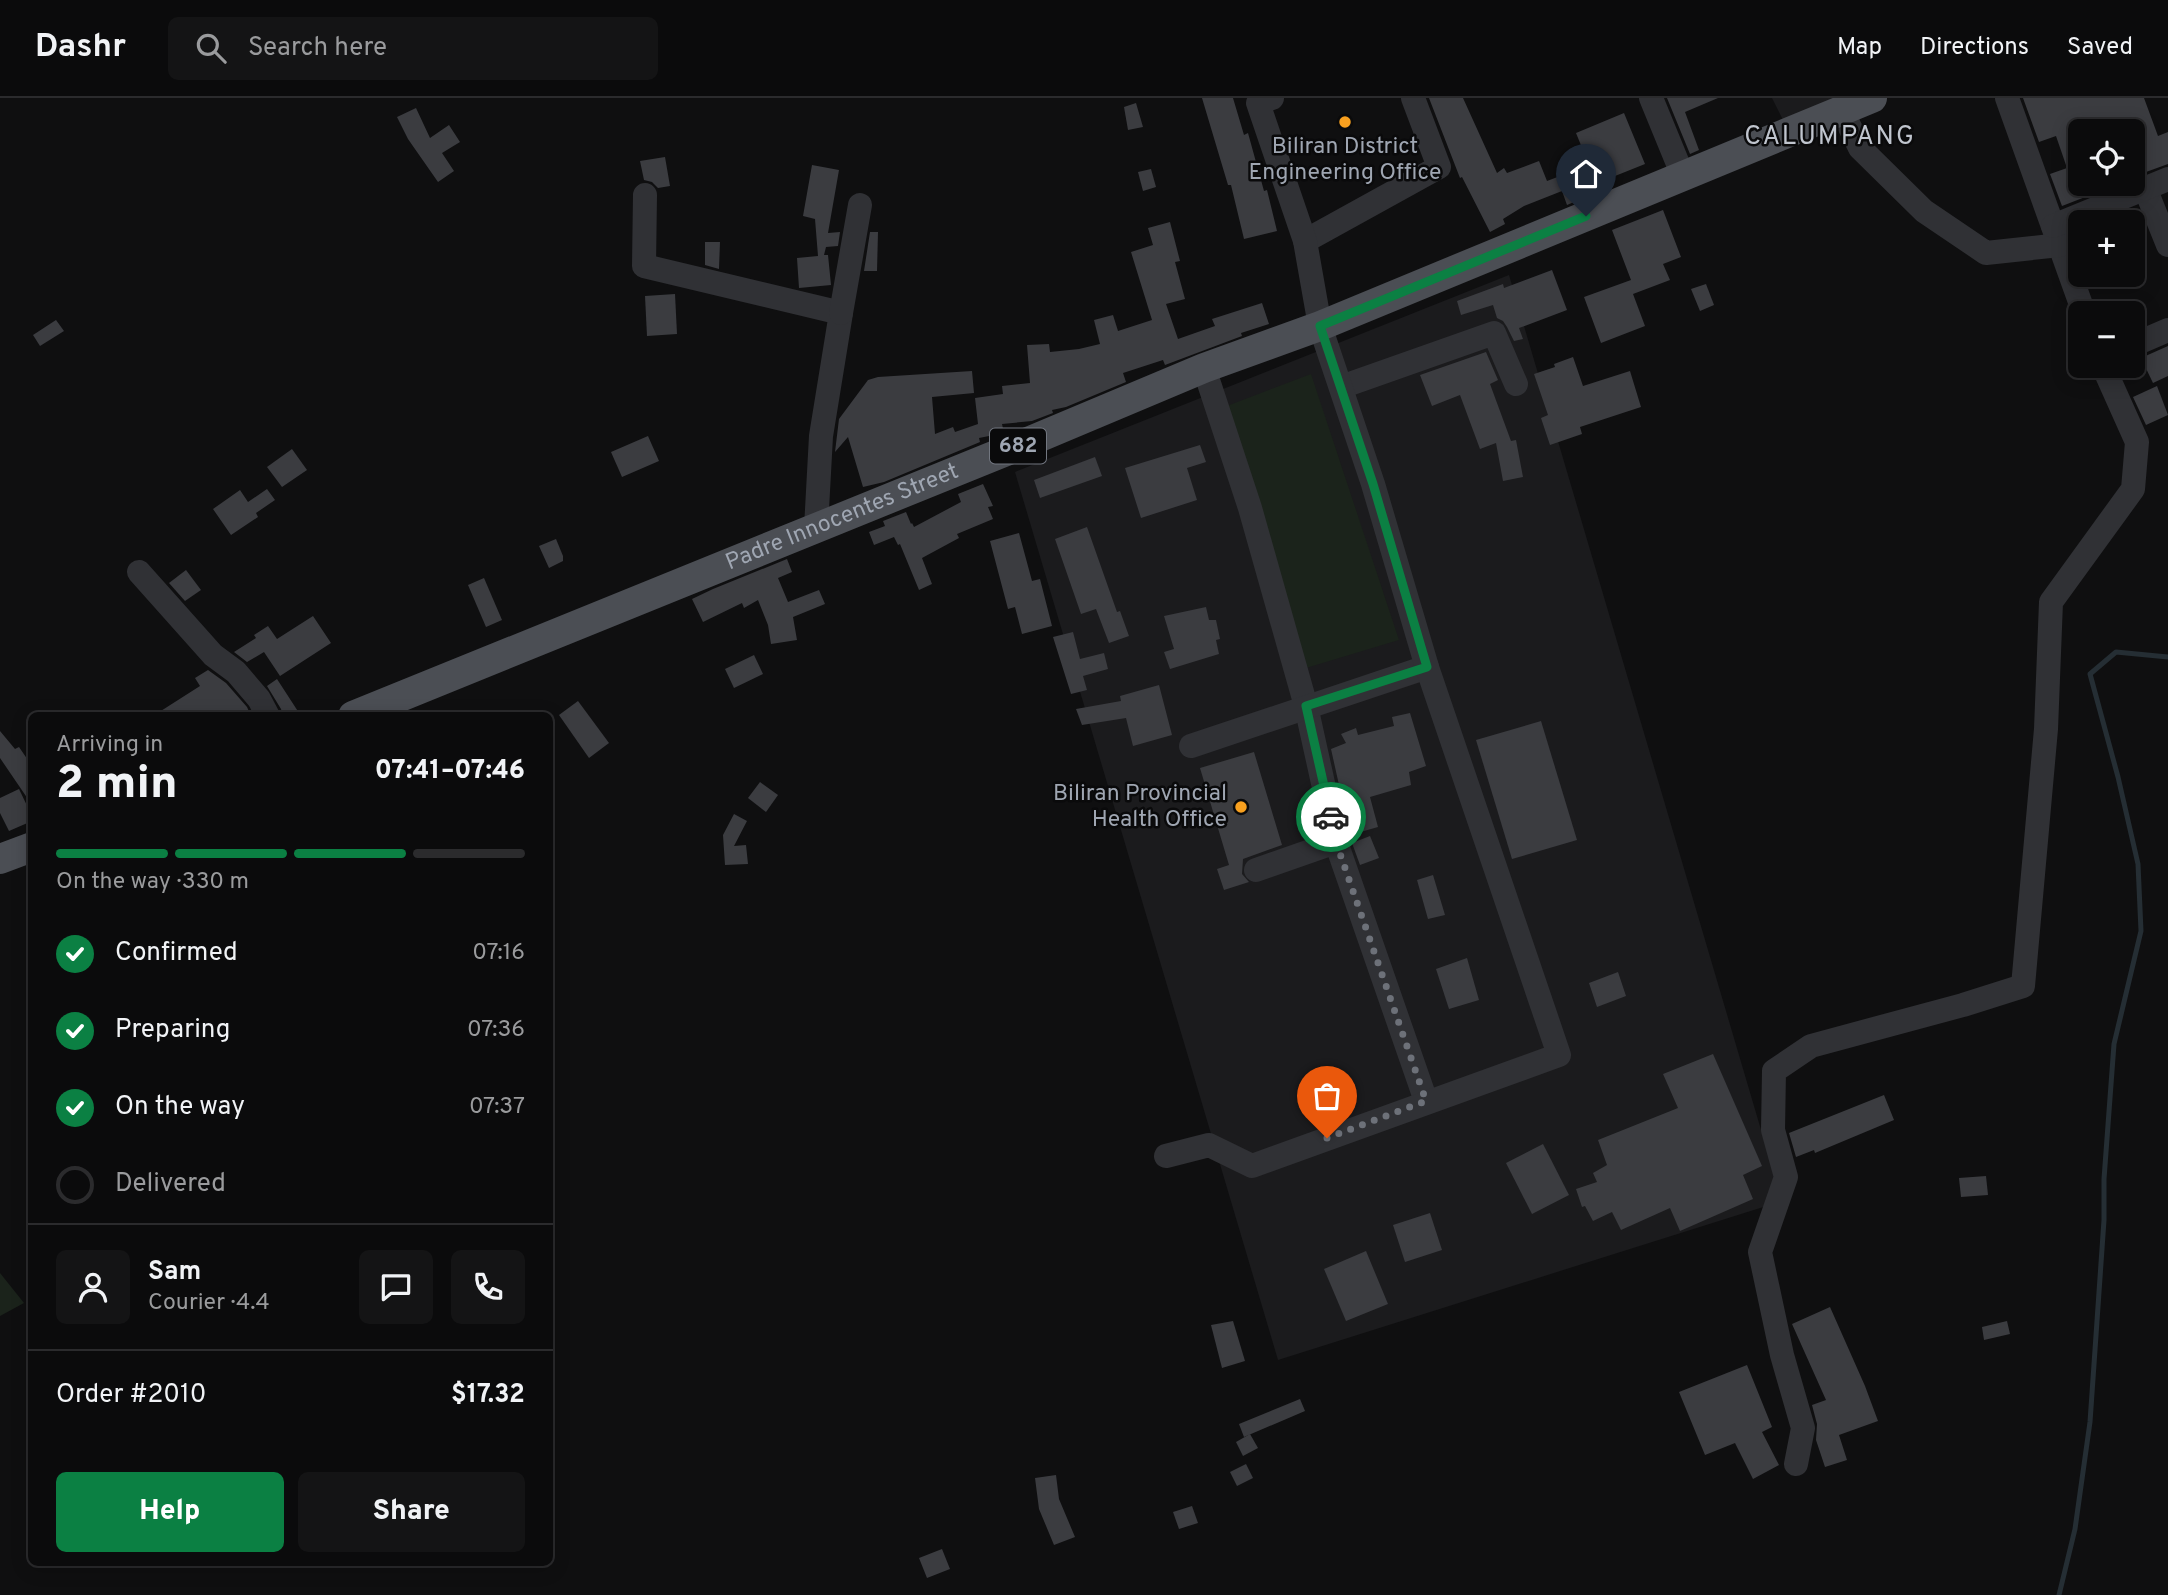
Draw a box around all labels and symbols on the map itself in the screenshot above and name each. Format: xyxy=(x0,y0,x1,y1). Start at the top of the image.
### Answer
marker: Biliran District Engineering Office xyxy=(1337,114,1353,130)
district label: CALUMPANG xyxy=(1744,121,1916,154)
place label: Biliran District Engineering Office xyxy=(1249,133,1441,188)
pin xyxy=(1556,144,1616,216)
road number: 682 xyxy=(990,428,1046,464)
street label: Padre Innocentes Street xyxy=(721,457,963,578)
place label: Biliran Provincial Health Office xyxy=(1053,780,1227,835)
courier xyxy=(1296,782,1366,852)
marker: Biliran Provincial Health Office xyxy=(1233,799,1249,815)
pin xyxy=(1297,1066,1357,1138)

